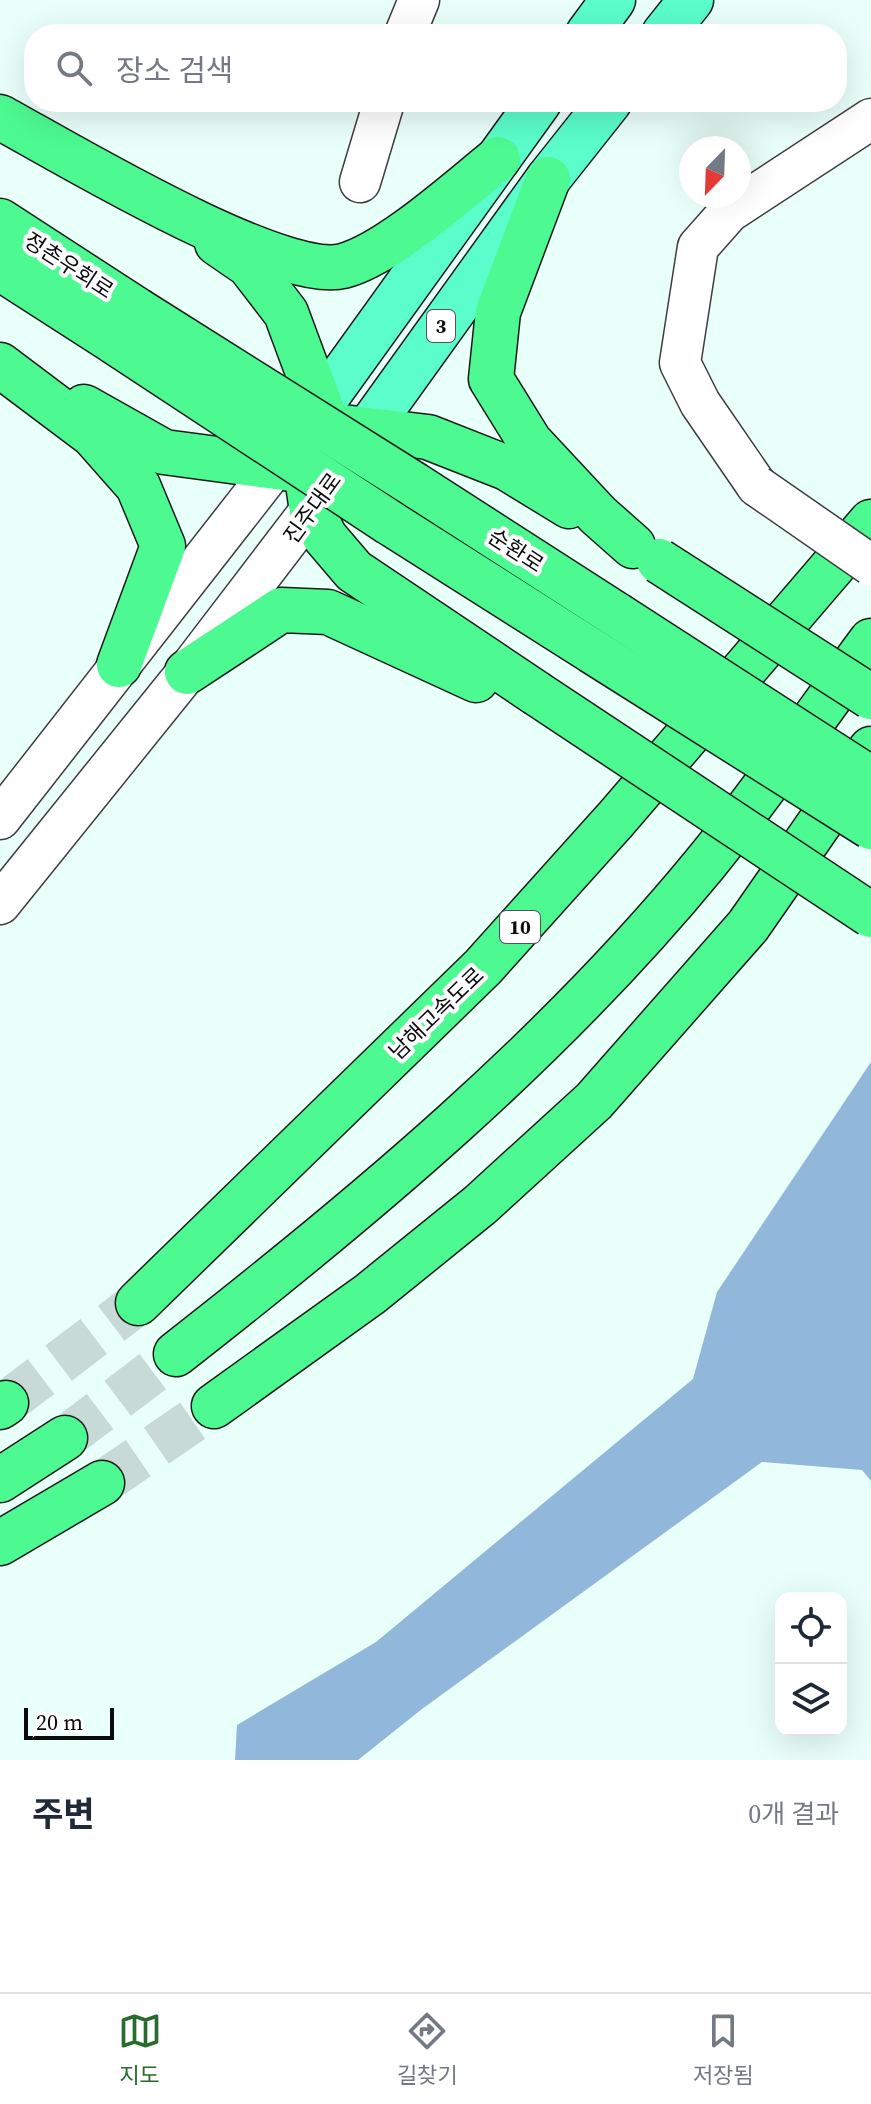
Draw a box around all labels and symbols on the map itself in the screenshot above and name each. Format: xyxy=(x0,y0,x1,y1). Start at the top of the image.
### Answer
north arrow xyxy=(679,136,751,208)
street label: 정촌우회로 xyxy=(18,225,120,305)
road number: 3 xyxy=(427,310,455,342)
street label: 진주대로 xyxy=(276,466,348,550)
street label: 순환로 xyxy=(482,521,550,579)
road number: 10 xyxy=(500,911,540,943)
street label: 남해고속도로 xyxy=(382,960,490,1066)
scale bar xyxy=(24,1704,114,1740)

